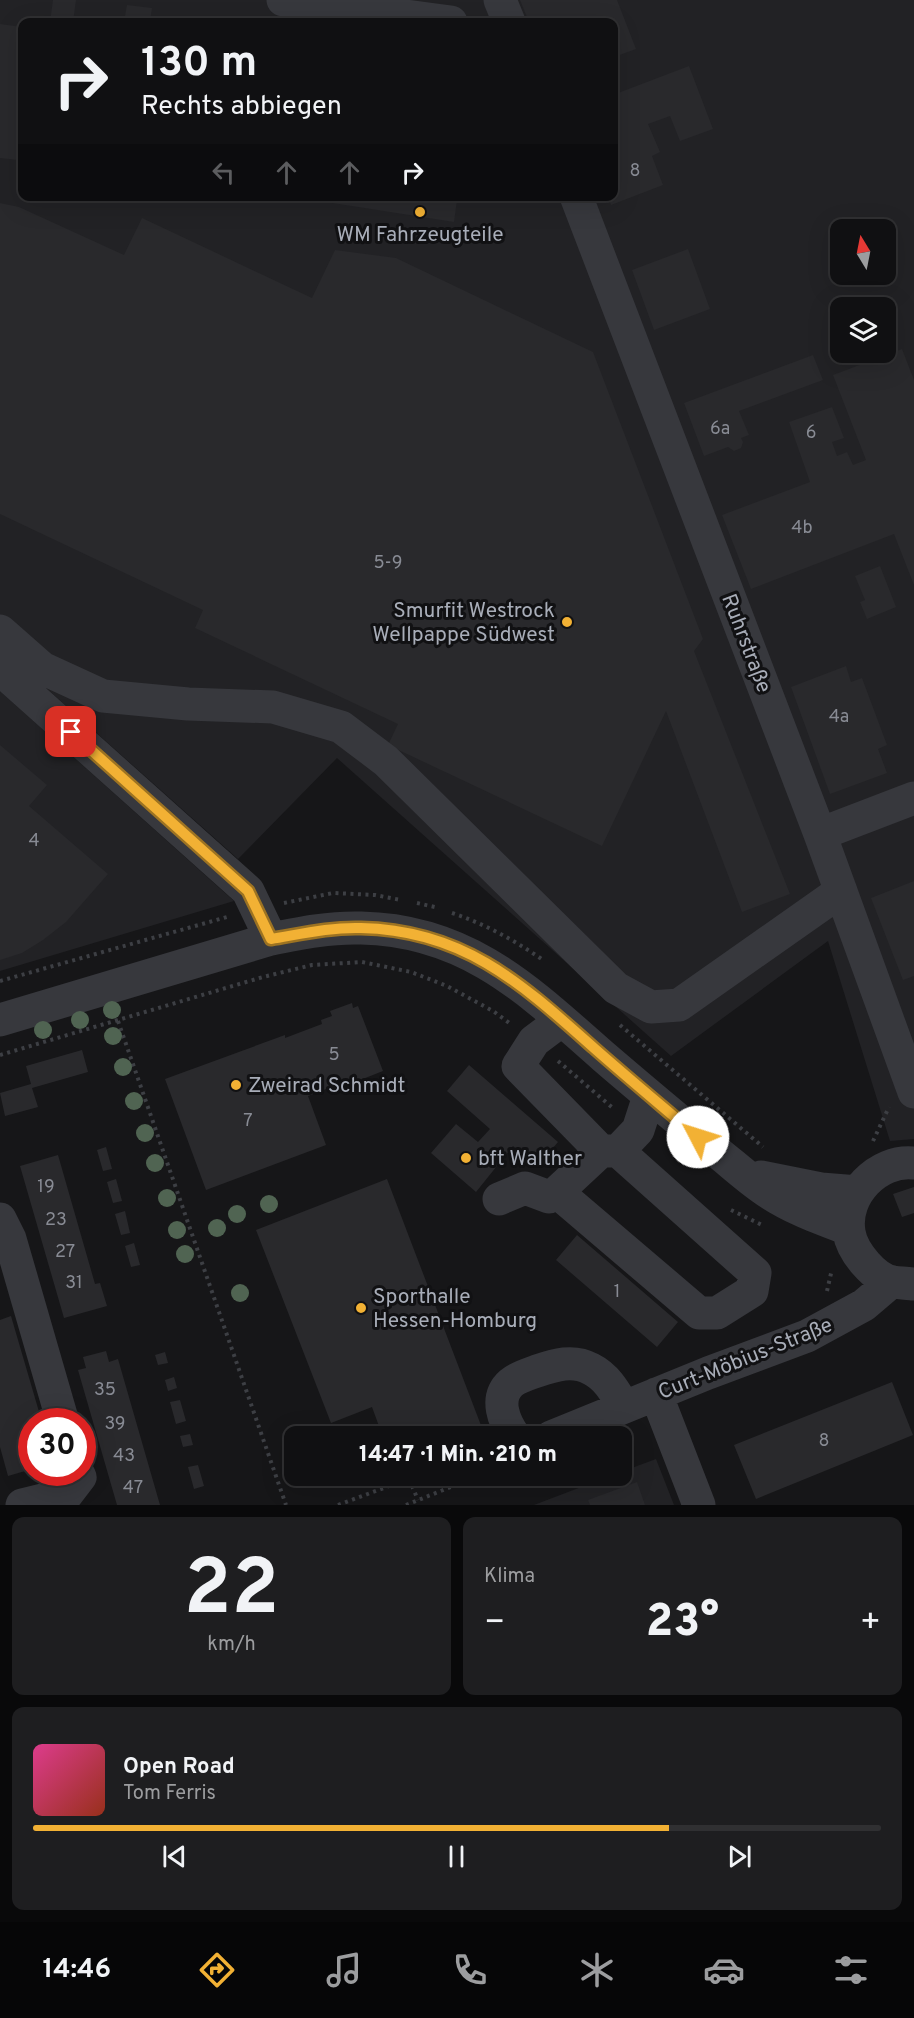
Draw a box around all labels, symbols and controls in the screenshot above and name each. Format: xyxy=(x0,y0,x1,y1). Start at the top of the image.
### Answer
text: 130 m xyxy=(141,38,257,91)
icon: right xyxy=(42,42,120,120)
text: Rechts abbiegen xyxy=(141,90,342,124)
icon: left xyxy=(207,156,240,189)
icon: ahead xyxy=(270,156,303,189)
icon: ahead xyxy=(333,156,366,189)
icon: right xyxy=(396,156,429,189)
house number: 8 xyxy=(630,160,641,183)
marker: WM Fahrzeugteile xyxy=(413,205,427,219)
north arrow xyxy=(830,219,896,285)
map controls xyxy=(830,219,896,363)
place label: WM Fahrzeugteile xyxy=(337,222,503,249)
button: layers xyxy=(830,297,896,363)
house number: 6a xyxy=(710,418,730,441)
house number: 6 xyxy=(806,422,816,445)
house number: 4b xyxy=(791,517,813,540)
house number: 5-9 xyxy=(373,552,403,575)
street label: Ruhrstraße xyxy=(714,590,777,697)
place label: Smurfit Westrock Wellpappe Südwest xyxy=(372,598,555,649)
marker: Smurfit Westrock Wellpappe Südwest xyxy=(560,615,574,629)
pin xyxy=(45,706,96,757)
house number: 4a xyxy=(829,706,849,729)
icon: arrive xyxy=(54,715,87,748)
house number: 4 xyxy=(28,830,40,853)
house number: 5 xyxy=(328,1044,340,1067)
place label: Zweirad Schmidt xyxy=(248,1073,405,1100)
marker: Zweirad Schmidt xyxy=(229,1078,243,1092)
position arrow xyxy=(666,1105,730,1169)
house number: 7 xyxy=(243,1110,253,1133)
place label: bft Walther xyxy=(478,1146,582,1173)
marker: bft Walther xyxy=(459,1151,473,1165)
house number: 19 xyxy=(37,1176,55,1199)
house number: 23 xyxy=(45,1209,67,1232)
house number: 27 xyxy=(55,1241,75,1264)
house number: 31 xyxy=(65,1272,83,1295)
house number: 1 xyxy=(614,1281,620,1304)
place label: Sporthalle Hessen-Homburg xyxy=(373,1284,537,1335)
marker: Sporthalle Hessen-Homburg xyxy=(354,1301,368,1315)
street label: Curt-Möbius-Straße xyxy=(654,1312,837,1407)
house number: 35 xyxy=(94,1379,116,1402)
speed limit sign: 30 xyxy=(18,1408,96,1486)
house number: 39 xyxy=(104,1413,126,1436)
house number: 8 xyxy=(819,1430,830,1453)
text: 14:47 · 1 Min. · 210 m xyxy=(359,1442,557,1469)
house number: 43 xyxy=(113,1445,135,1468)
house number: 47 xyxy=(123,1477,143,1500)
text: 22 xyxy=(184,1543,279,1642)
text: Klima xyxy=(484,1564,535,1590)
text: 23° xyxy=(646,1595,719,1652)
text: − xyxy=(484,1603,505,1645)
text: + xyxy=(860,1603,881,1645)
text: km/h xyxy=(207,1632,256,1658)
text: Open Road xyxy=(123,1754,235,1781)
text: Tom Ferris xyxy=(123,1781,216,1807)
icon: previous xyxy=(158,1840,191,1873)
icon: pause xyxy=(440,1840,473,1873)
icon: next xyxy=(723,1840,756,1873)
icon: directions xyxy=(196,1949,238,1991)
icon: music xyxy=(323,1949,365,1991)
icon: phone xyxy=(449,1949,491,1991)
icon: climate xyxy=(576,1949,618,1991)
icon: car xyxy=(703,1949,745,1991)
icon: filters xyxy=(830,1949,872,1991)
text: 14:46 xyxy=(42,1953,111,1987)

